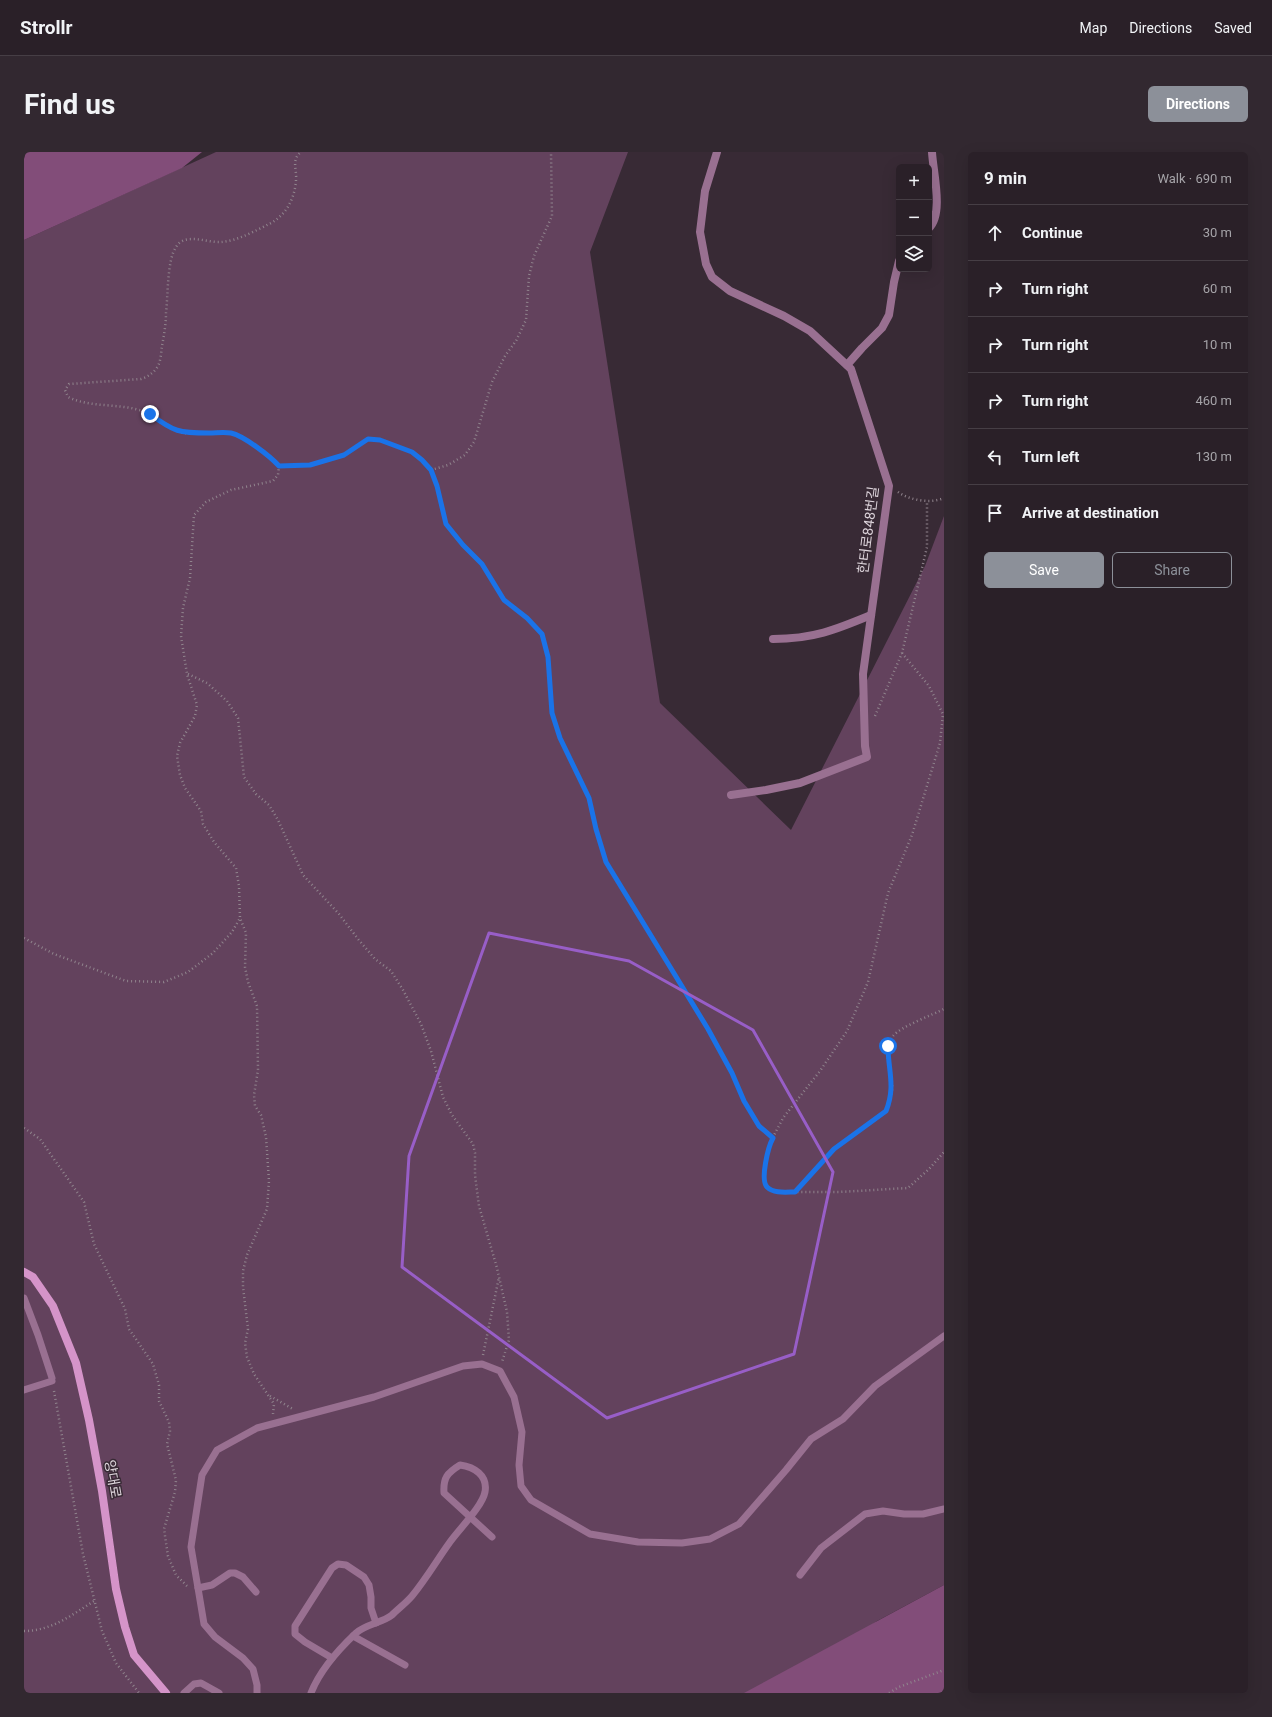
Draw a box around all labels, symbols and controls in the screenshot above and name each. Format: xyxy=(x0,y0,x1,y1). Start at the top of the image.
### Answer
text: Strollr xyxy=(20,16,73,39)
text: Map xyxy=(1080,20,1107,36)
text: Directions xyxy=(1129,20,1192,36)
text: Saved xyxy=(1214,20,1252,36)
button: Directions xyxy=(1148,86,1248,122)
text: Find us xyxy=(24,88,115,121)
map controls xyxy=(896,164,932,272)
button: + xyxy=(896,164,932,200)
text: 9 min xyxy=(984,168,1027,188)
text: Walk · 690 m xyxy=(1157,171,1232,186)
button: − xyxy=(896,200,932,236)
icon: ahead xyxy=(984,222,1006,244)
text: Continue xyxy=(1022,224,1083,242)
text: 30 m xyxy=(1203,225,1232,240)
button: layers xyxy=(896,236,932,272)
icon: right xyxy=(984,278,1006,300)
text: Turn right xyxy=(1022,280,1088,298)
text: 60 m xyxy=(1203,281,1232,296)
icon: right xyxy=(984,334,1006,356)
text: Turn right xyxy=(1022,336,1088,354)
text: 10 m xyxy=(1203,337,1232,352)
icon: right xyxy=(984,390,1006,412)
text: Turn right xyxy=(1022,392,1088,410)
text: 460 m xyxy=(1195,393,1232,408)
route end xyxy=(141,405,159,423)
icon: left xyxy=(984,446,1006,468)
text: Turn left xyxy=(1022,448,1079,466)
text: 130 m xyxy=(1195,449,1232,464)
street label: 한터로848번길 xyxy=(855,485,881,575)
icon: arrive xyxy=(984,502,1006,524)
text: Arrive at destination xyxy=(1022,504,1159,522)
button: Save xyxy=(984,552,1104,588)
button: Share xyxy=(1112,552,1232,588)
route start xyxy=(879,1037,897,1055)
street label: 양대로 xyxy=(102,1459,124,1500)

